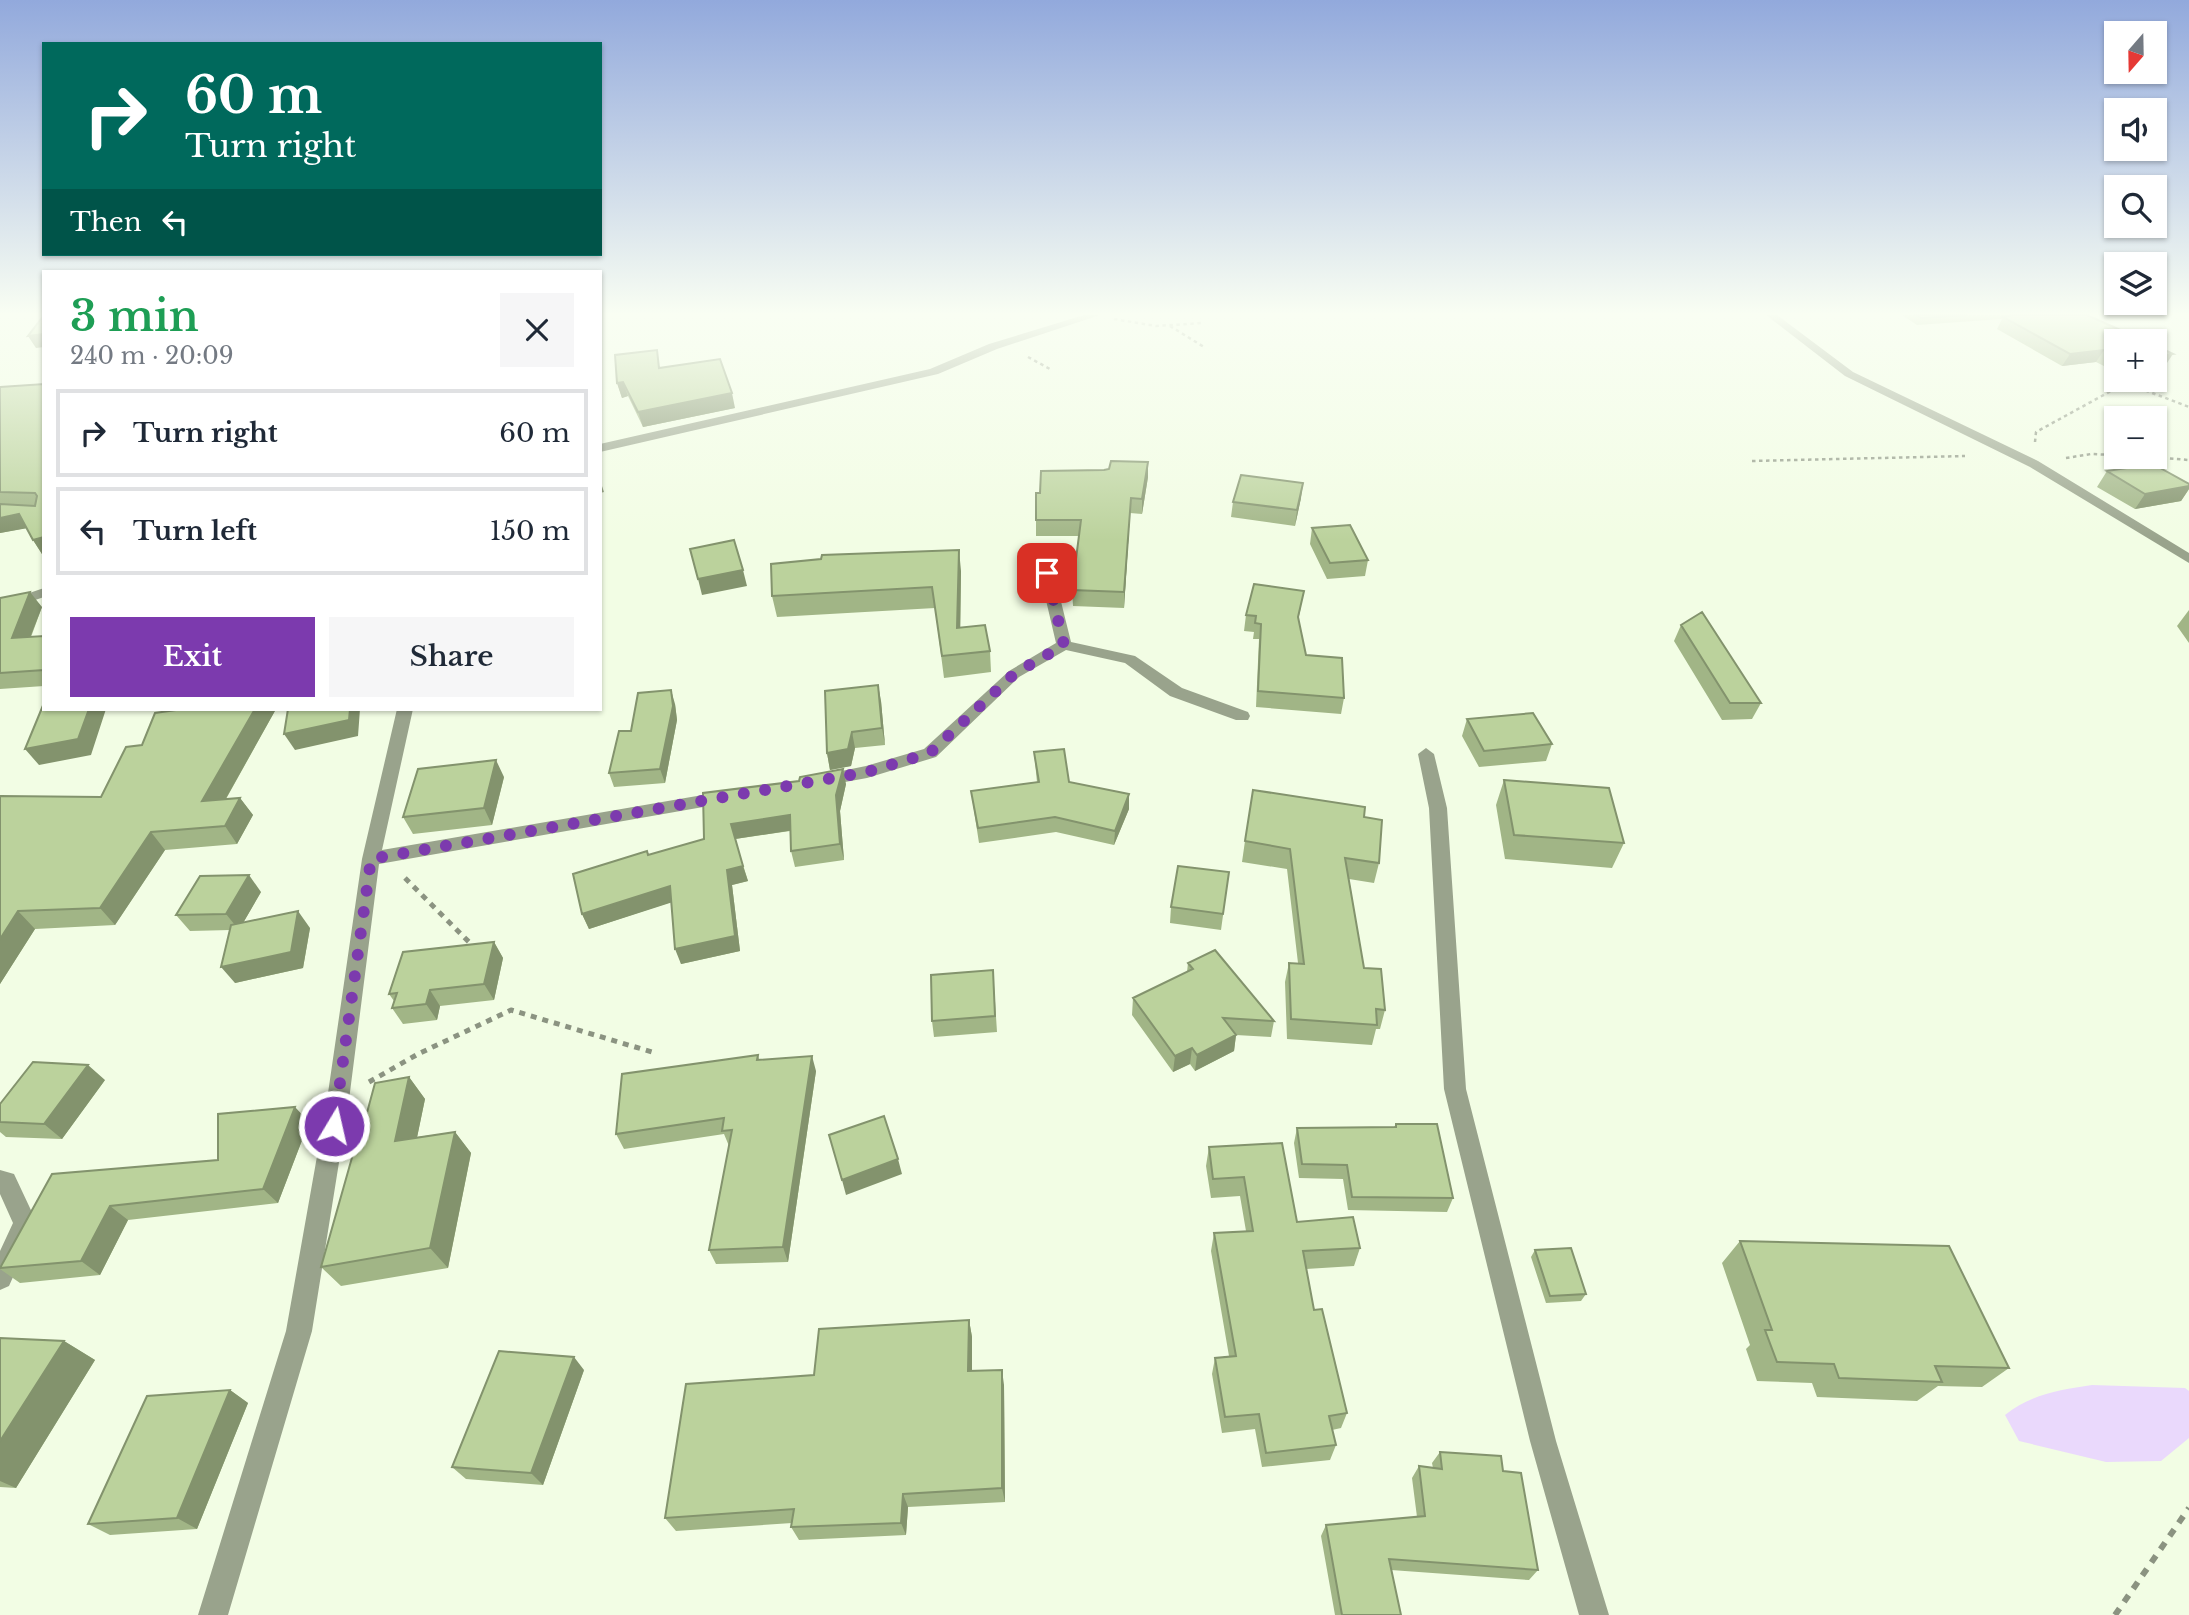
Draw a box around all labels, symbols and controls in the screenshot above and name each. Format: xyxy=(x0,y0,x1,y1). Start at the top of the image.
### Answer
north arrow xyxy=(2104,21,2166,84)
map controls xyxy=(2104,21,2167,469)
text: 60 m xyxy=(185,65,322,126)
icon: right xyxy=(70,70,161,161)
button: sound xyxy=(2104,98,2167,161)
text: Turn right xyxy=(185,126,356,166)
button: search xyxy=(2104,175,2167,238)
icon: left xyxy=(156,203,194,241)
text: Then xyxy=(70,206,142,238)
button: layers xyxy=(2104,252,2167,315)
text: 3 min xyxy=(70,290,199,342)
button: close xyxy=(500,293,574,367)
button: + xyxy=(2104,329,2167,392)
text: 240 m · 20:09 xyxy=(70,342,233,370)
button: − xyxy=(2104,406,2167,469)
icon: right xyxy=(74,414,112,452)
text: Turn right xyxy=(133,417,278,449)
text: 60 m xyxy=(499,417,570,449)
icon: left xyxy=(74,512,112,550)
text: Turn left xyxy=(133,515,257,547)
text: 150 m xyxy=(490,515,570,547)
pin xyxy=(1017,543,1077,603)
icon: arrive xyxy=(1028,554,1066,592)
button: Exit xyxy=(70,617,315,697)
button: Share xyxy=(329,617,574,697)
position arrow xyxy=(297,1089,371,1163)

